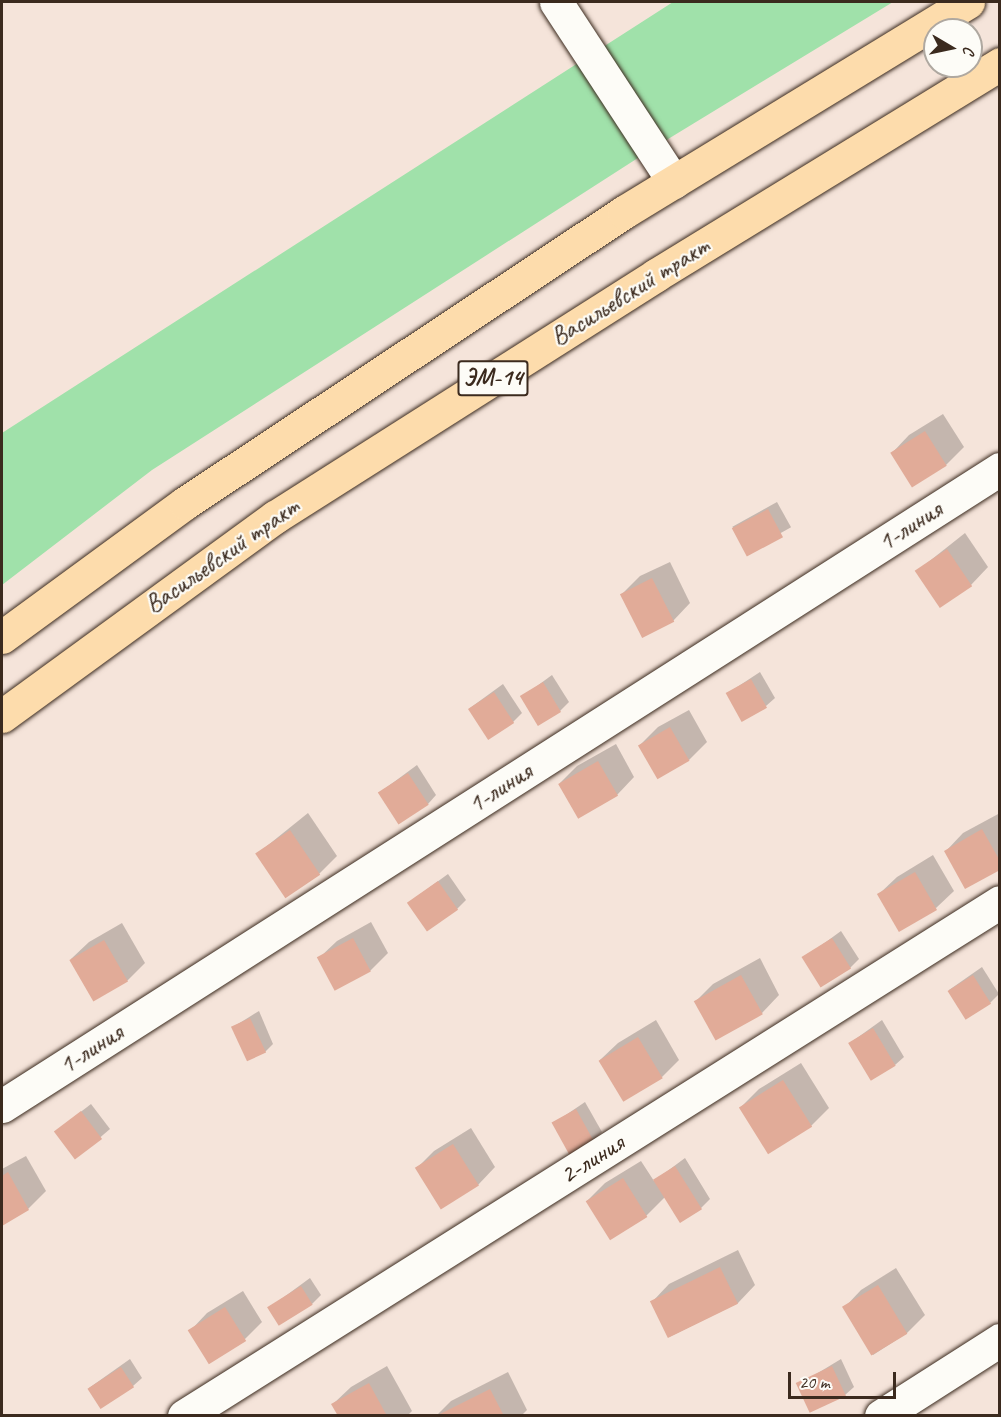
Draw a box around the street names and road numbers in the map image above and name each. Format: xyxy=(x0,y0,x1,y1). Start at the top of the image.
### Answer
street label: Васильевский тракт xyxy=(545,231,715,353)
road number: ЭМ-14 xyxy=(457,357,529,399)
street label: Васильевский тракт xyxy=(139,491,305,621)
street label: 1-линия xyxy=(872,494,948,558)
street label: 1-линия xyxy=(462,756,538,820)
street label: 1-линия xyxy=(53,1017,129,1081)
street label: 2-линия xyxy=(554,1127,630,1191)

